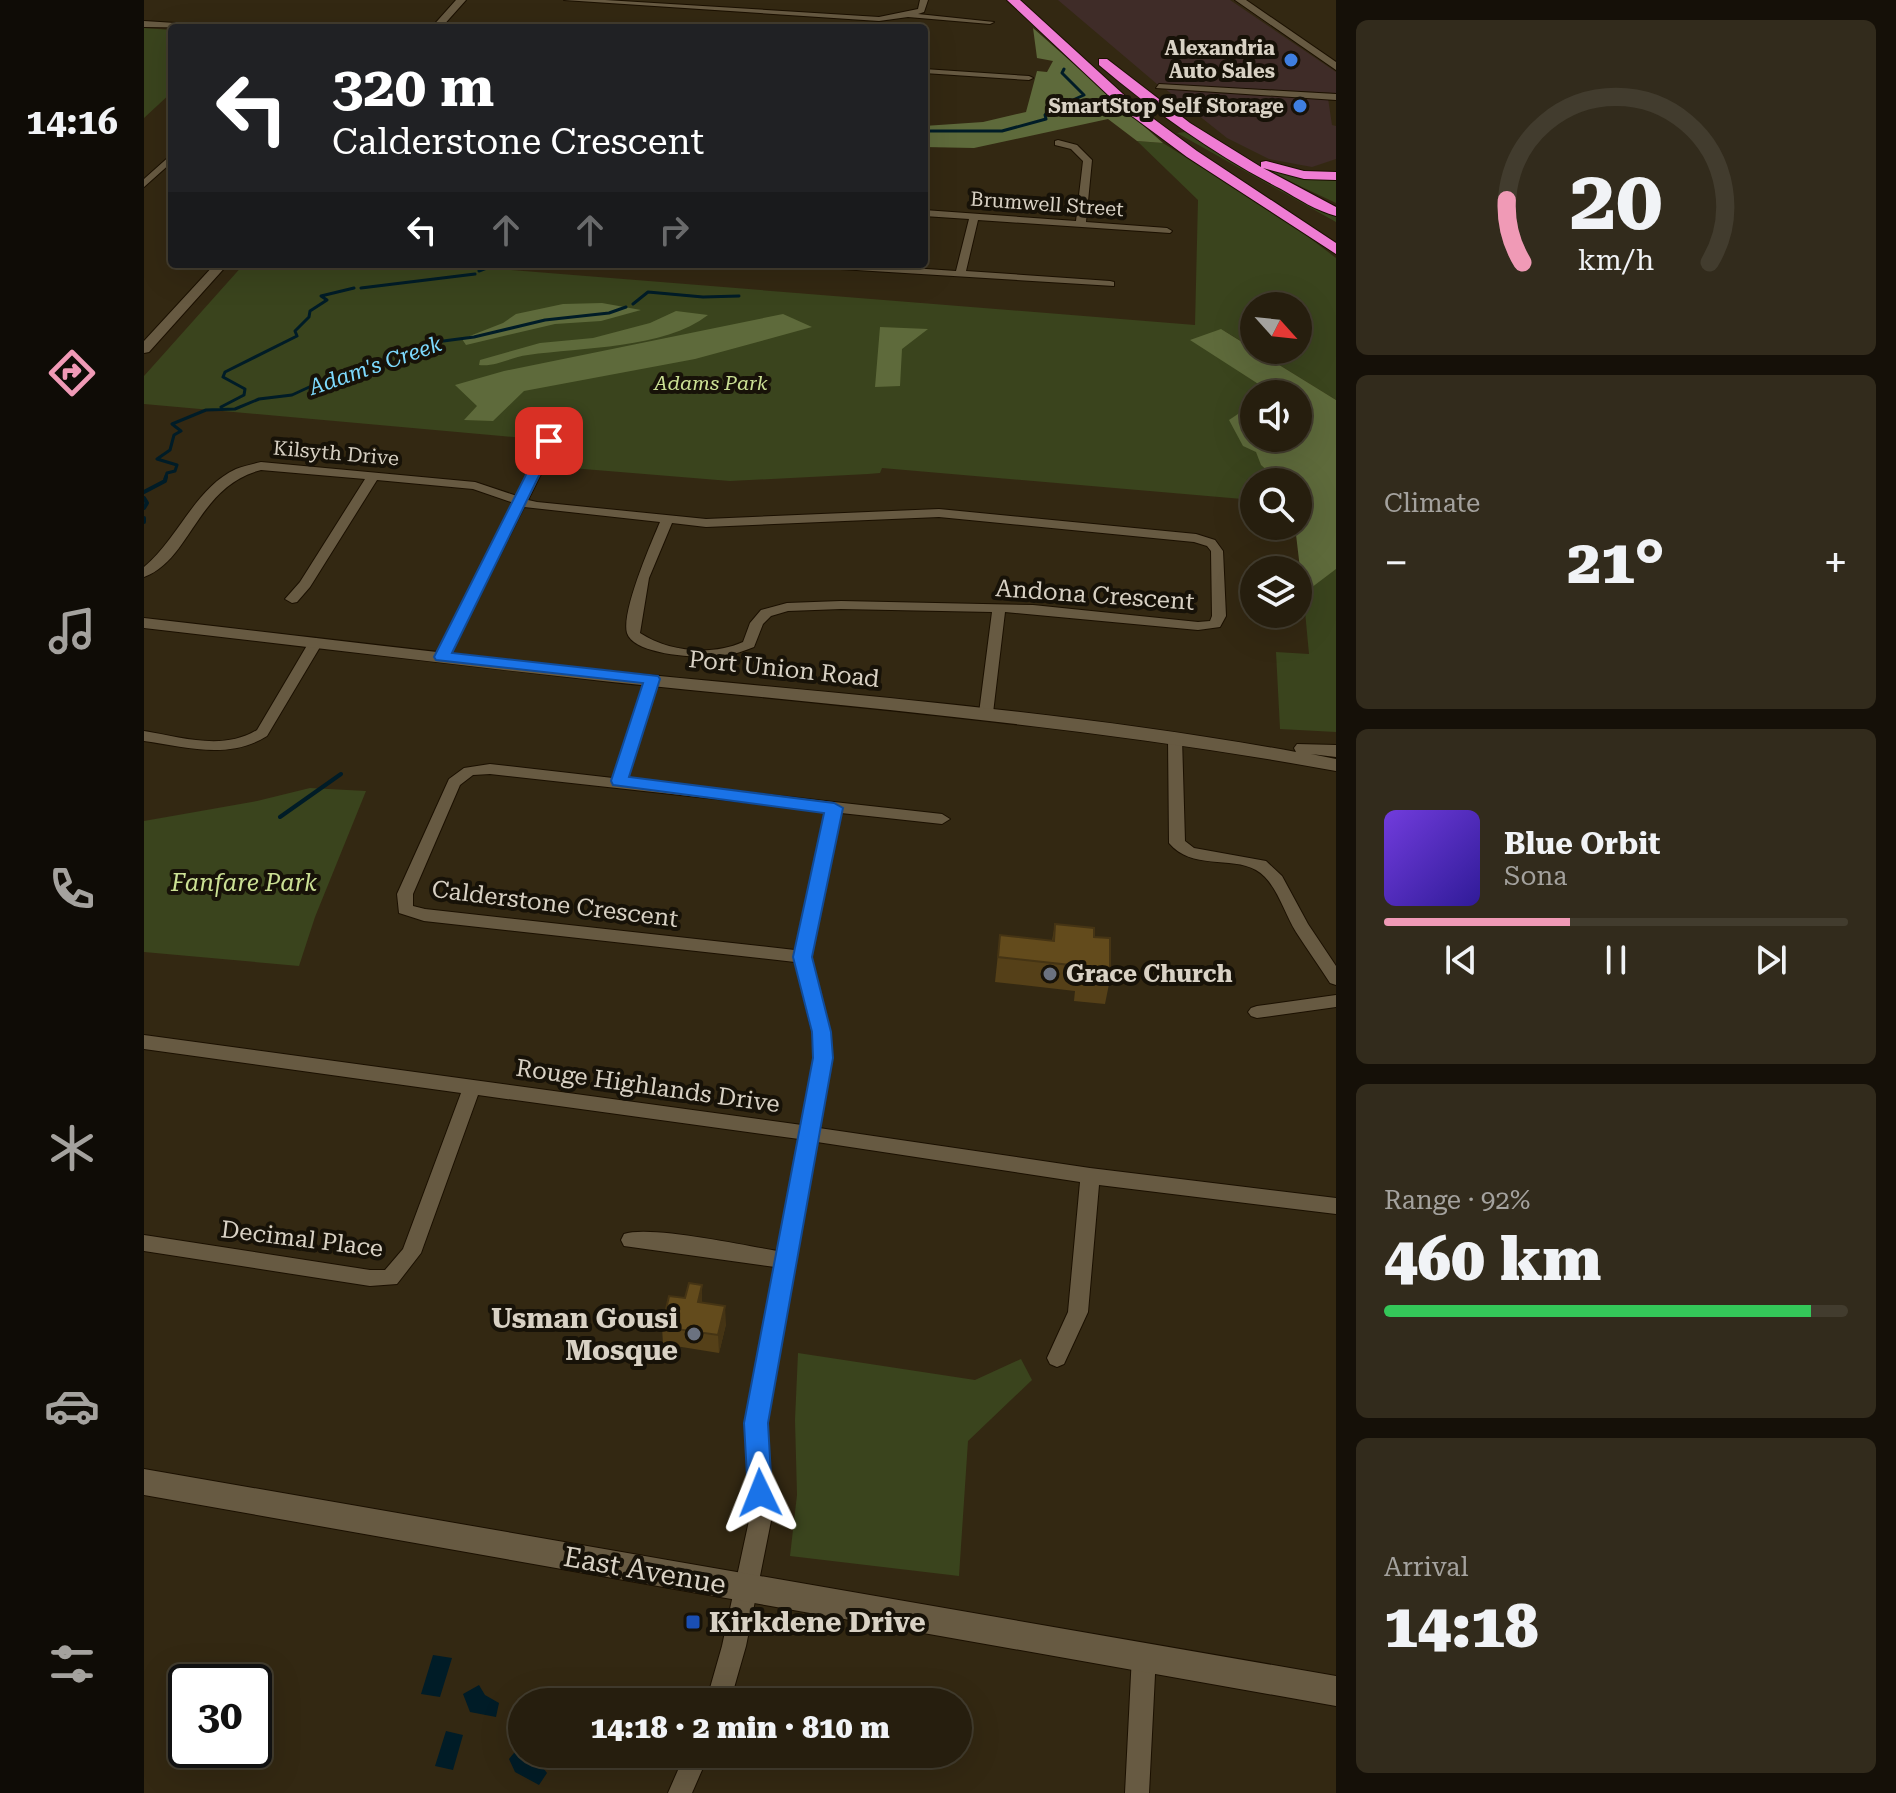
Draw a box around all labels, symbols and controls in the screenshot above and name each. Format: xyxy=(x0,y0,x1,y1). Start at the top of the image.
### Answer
place label: Alexandria Auto Sales xyxy=(1165,36,1275,83)
marker: Alexandria Auto Sales xyxy=(1282,51,1300,69)
text: 320 m xyxy=(332,54,494,120)
icon: left xyxy=(200,56,304,160)
place label: SmartStop Self Storage xyxy=(1048,94,1284,118)
marker: SmartStop Self Storage xyxy=(1291,97,1309,115)
text: 14:16 xyxy=(26,101,118,143)
text: Calderstone Crescent xyxy=(332,121,704,163)
text: 20 xyxy=(1569,152,1663,249)
street label: Brumwell Street xyxy=(969,187,1125,221)
icon: left xyxy=(400,208,444,252)
icon: ahead xyxy=(484,208,528,252)
icon: ahead xyxy=(568,208,612,252)
icon: right xyxy=(652,208,696,252)
text: km/h xyxy=(1578,243,1654,277)
north arrow xyxy=(1240,292,1312,364)
map controls xyxy=(1240,292,1312,628)
water label: Adam's Creek xyxy=(303,331,445,401)
icon: directions xyxy=(44,345,100,401)
park label: Adams Park xyxy=(653,371,768,395)
button: sound xyxy=(1240,380,1312,452)
pin xyxy=(515,407,583,475)
icon: arrive xyxy=(527,419,571,463)
street label: Kilsyth Drive xyxy=(272,436,400,470)
button: search xyxy=(1240,468,1312,540)
text: Climate xyxy=(1384,488,1480,518)
text: 21° xyxy=(1567,527,1665,598)
text: − xyxy=(1384,537,1409,589)
text: + xyxy=(1823,537,1848,589)
button: layers xyxy=(1240,556,1312,628)
street label: Andona Crescent xyxy=(995,574,1195,616)
icon: music xyxy=(44,603,100,659)
street label: Port Union Road xyxy=(687,645,881,693)
text: Blue Orbit xyxy=(1504,826,1660,861)
icon: phone xyxy=(44,861,100,917)
text: Sona xyxy=(1504,861,1567,891)
park label: Fanfare Park xyxy=(170,869,317,897)
street label: Calderstone Crescent xyxy=(430,875,680,933)
icon: previous xyxy=(1439,938,1483,982)
icon: pause xyxy=(1594,938,1638,982)
icon: next xyxy=(1749,938,1793,982)
place label: Grace Church xyxy=(1066,960,1233,988)
marker: Grace Church xyxy=(1041,965,1059,983)
street label: Rouge Highlands Drive xyxy=(514,1054,782,1118)
icon: climate xyxy=(44,1120,100,1176)
text: Range · 92% xyxy=(1384,1185,1530,1215)
street label: Decimal Place xyxy=(219,1215,385,1263)
text: 460 km xyxy=(1384,1224,1601,1295)
place label: Usman Gousi Mosque xyxy=(491,1302,678,1367)
marker: Usman Gousi Mosque xyxy=(685,1325,703,1343)
icon: car xyxy=(44,1378,100,1434)
position arrow xyxy=(718,1451,802,1535)
street label: East Avenue xyxy=(561,1540,729,1601)
text: Arrival xyxy=(1384,1552,1469,1582)
text: 14:18 xyxy=(1384,1591,1538,1662)
place label: Kirkdene Drive xyxy=(709,1606,926,1639)
marker: Kirkdene Drive xyxy=(684,1613,702,1631)
icon: filters xyxy=(44,1636,100,1692)
speed limit sign: 30 xyxy=(168,1664,272,1768)
text: 14:18 · 2 min · 810 m xyxy=(590,1710,890,1745)

